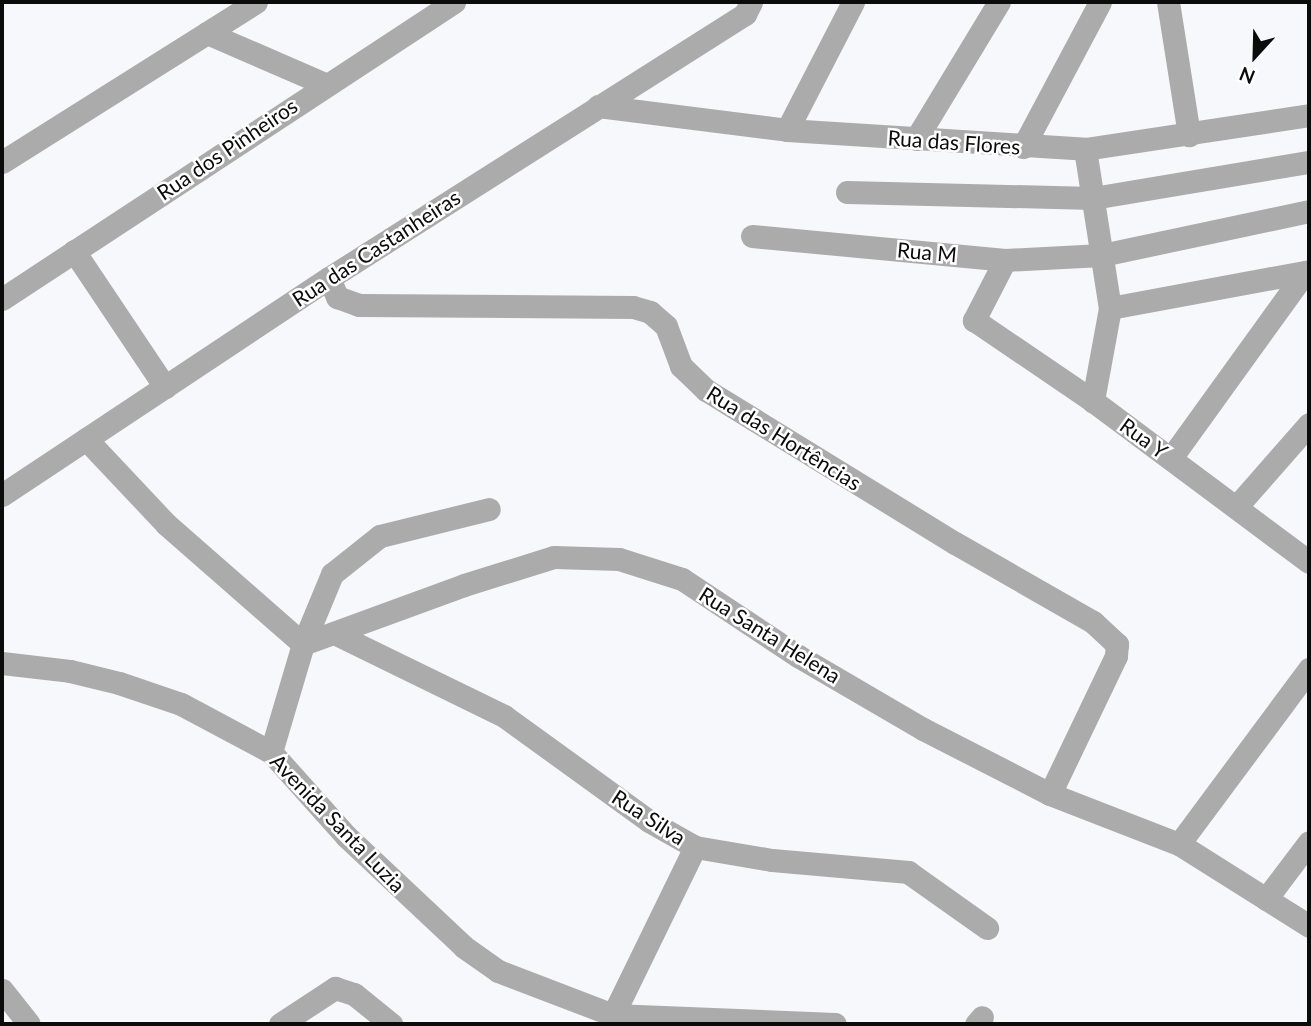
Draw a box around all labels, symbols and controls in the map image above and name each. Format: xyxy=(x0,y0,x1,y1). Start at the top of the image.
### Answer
north arrow xyxy=(1220,21,1290,91)
text: N xyxy=(1236,63,1258,89)
street label: Rua dos Pinheiros xyxy=(152,93,302,205)
street label: Rua das Flores xyxy=(887,125,1021,159)
street label: Rua das Castanheiras xyxy=(287,184,465,312)
street label: Rua M xyxy=(896,237,958,267)
street label: Rua das Hortências xyxy=(702,380,866,496)
street label: Rua Y xyxy=(1115,412,1173,464)
street label: Rua Santa Helena xyxy=(695,581,845,689)
street label: Avenida Santa Luzia xyxy=(265,749,411,897)
street label: Rua Silva xyxy=(608,784,690,850)

